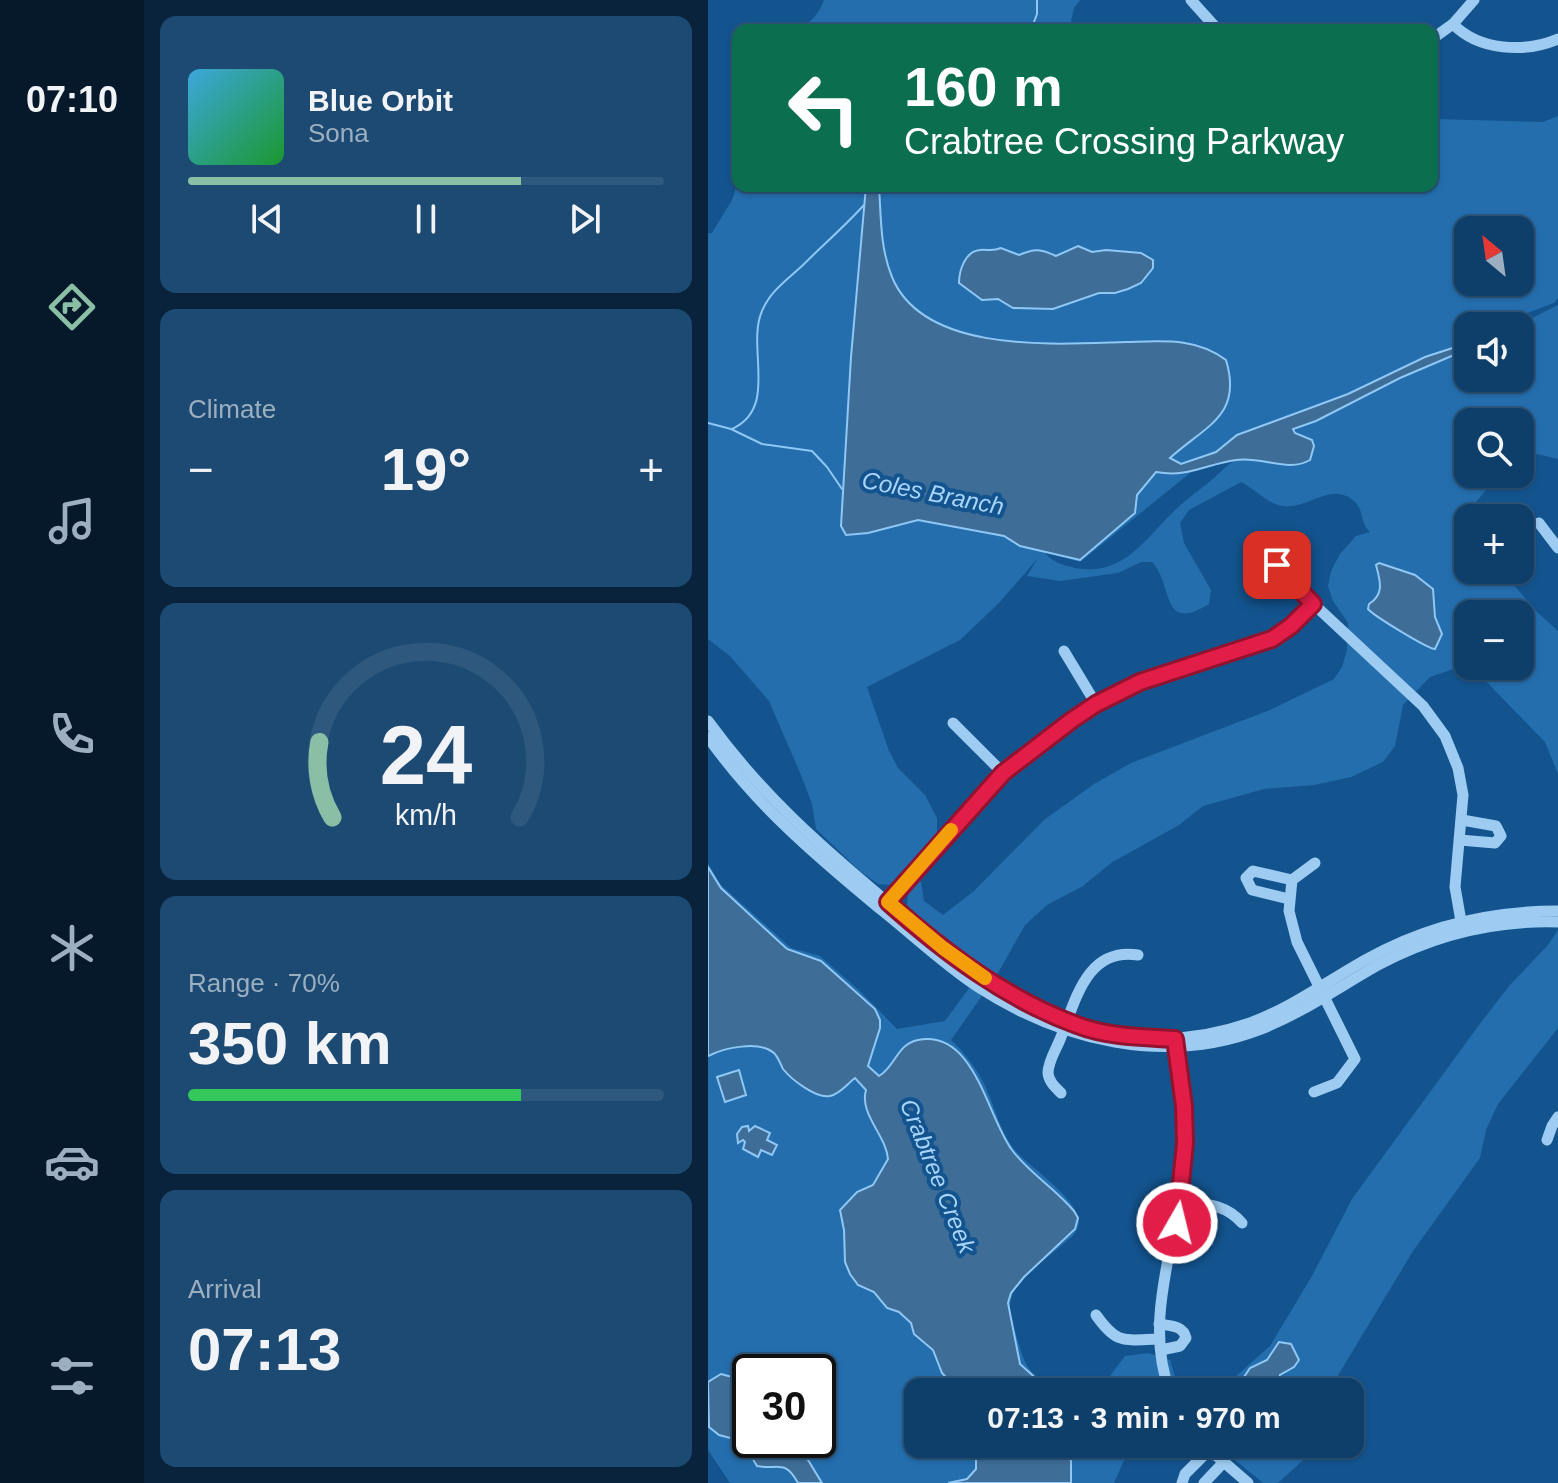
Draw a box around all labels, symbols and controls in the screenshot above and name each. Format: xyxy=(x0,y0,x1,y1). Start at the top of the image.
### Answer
text: 160 m xyxy=(904,55,1063,118)
icon: left xyxy=(772,56,876,160)
text: 07:10 xyxy=(26,79,118,120)
text: Blue Orbit xyxy=(308,84,453,117)
text: Sona xyxy=(308,118,369,148)
text: Crabtree Crossing Parkway xyxy=(904,121,1344,162)
icon: previous xyxy=(245,197,289,241)
icon: pause xyxy=(404,197,448,241)
icon: next xyxy=(563,197,607,241)
north arrow xyxy=(1454,216,1534,296)
map controls xyxy=(1454,216,1534,680)
icon: directions xyxy=(44,279,100,335)
button: sound xyxy=(1454,312,1534,392)
text: Climate xyxy=(188,394,276,424)
button: search xyxy=(1454,408,1534,488)
text: 19° xyxy=(381,436,471,503)
text: − xyxy=(188,445,214,494)
text: + xyxy=(638,445,664,494)
water label: Coles Branch xyxy=(860,466,1006,520)
icon: music xyxy=(44,493,100,549)
button: + xyxy=(1454,504,1534,584)
pin xyxy=(1243,531,1311,599)
icon: arrive xyxy=(1255,543,1299,587)
button: − xyxy=(1454,600,1534,680)
icon: phone xyxy=(44,706,100,762)
text: 24 xyxy=(380,708,472,801)
text: km/h xyxy=(395,799,457,831)
icon: climate xyxy=(44,920,100,976)
text: Range · 70% xyxy=(188,968,340,998)
text: 350 km xyxy=(188,1010,392,1077)
water label: Crabtree Creek xyxy=(895,1095,982,1259)
icon: car xyxy=(44,1134,100,1190)
position arrow xyxy=(1135,1181,1219,1265)
text: Arrival xyxy=(188,1274,262,1304)
text: 07:13 xyxy=(188,1316,341,1383)
icon: filters xyxy=(44,1348,100,1404)
speed limit sign: 30 xyxy=(732,1354,836,1458)
text: 07:13 · 3 min · 970 m xyxy=(987,1401,1281,1434)

